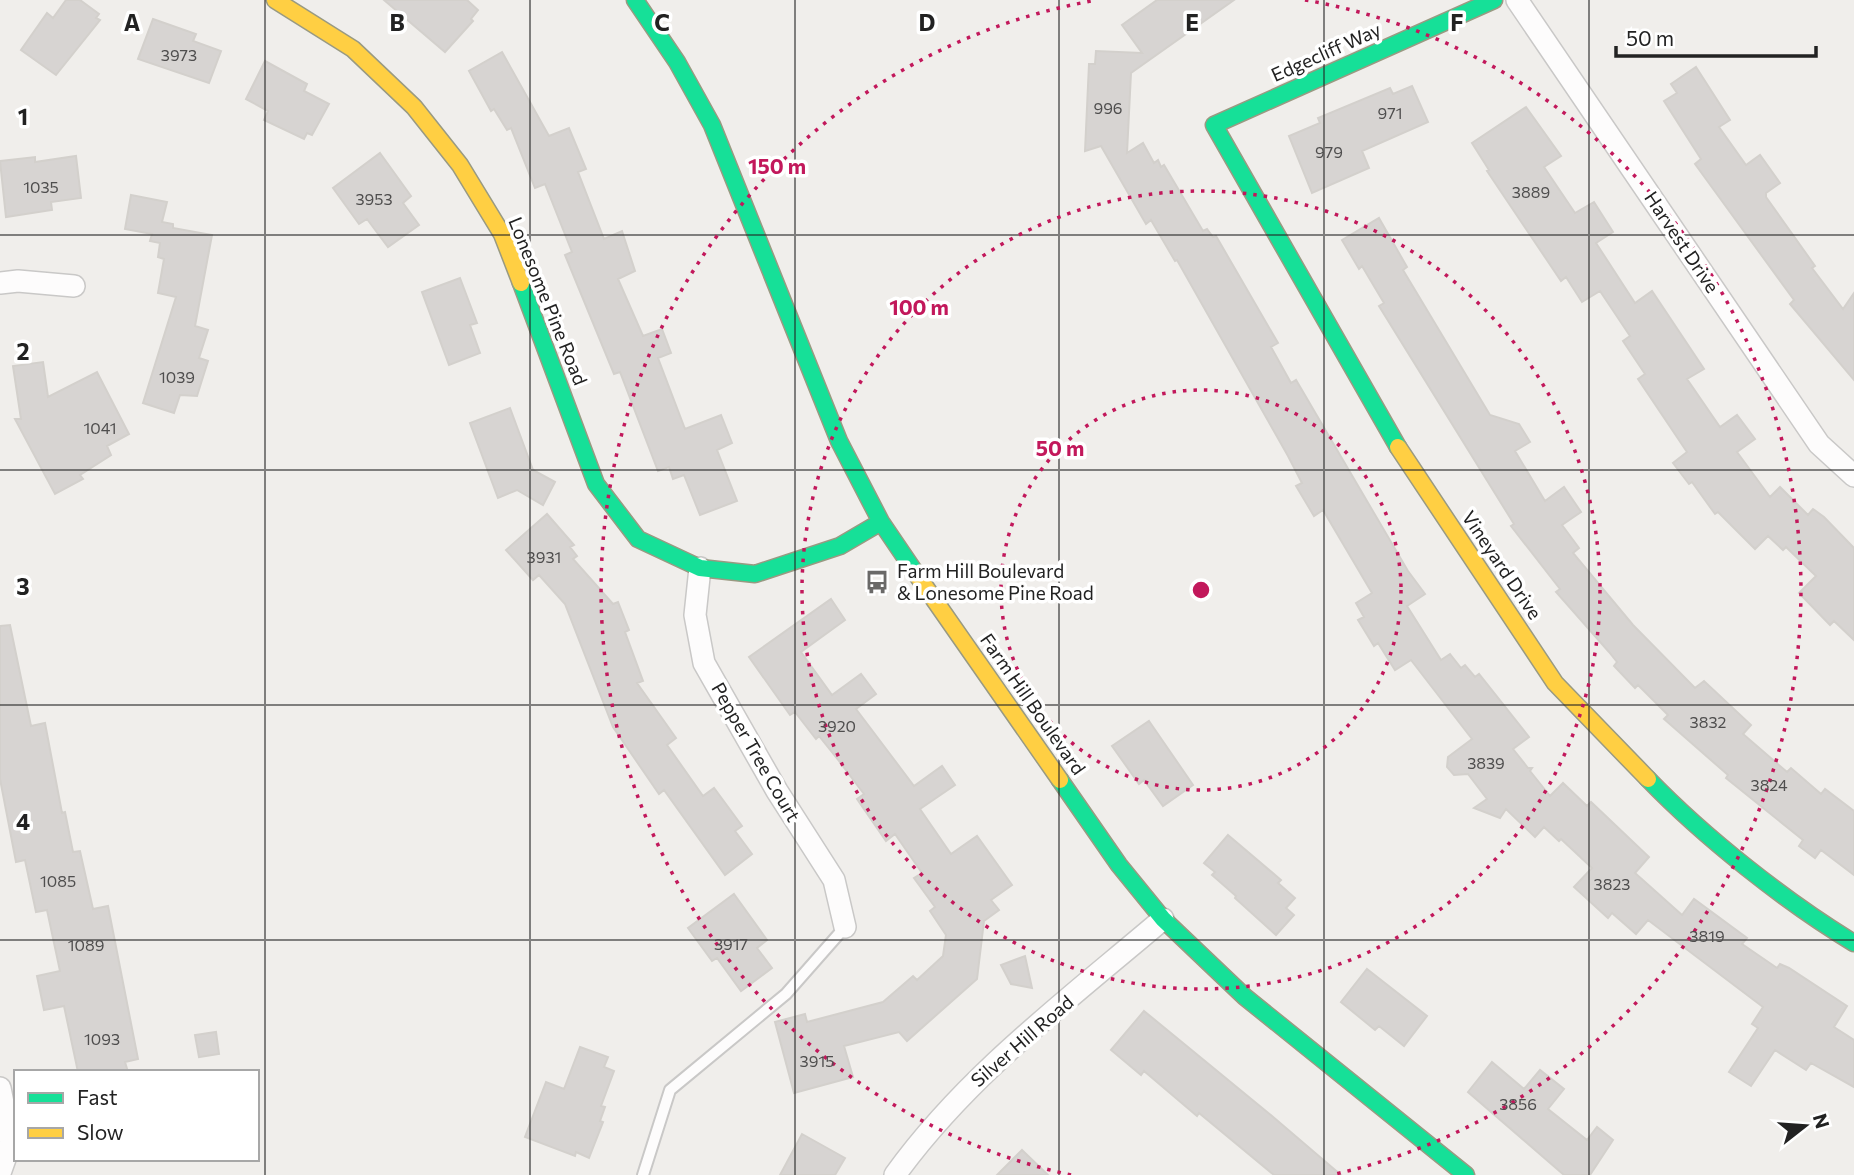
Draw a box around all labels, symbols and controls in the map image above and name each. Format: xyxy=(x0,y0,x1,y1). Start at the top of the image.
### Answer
text: A xyxy=(124,8,141,36)
text: B xyxy=(389,8,405,36)
text: C xyxy=(654,8,670,36)
text: D xyxy=(919,8,936,36)
text: E xyxy=(1185,8,1199,36)
text: F xyxy=(1450,8,1464,36)
scale bar xyxy=(1616,14,1815,58)
street label: Edgecliff Way xyxy=(1267,17,1384,86)
text: 50 m xyxy=(1626,25,1674,50)
house number: 3973 xyxy=(161,45,197,64)
house number: 996 xyxy=(1093,98,1123,117)
text: 1 xyxy=(18,102,28,130)
house number: 971 xyxy=(1378,103,1402,122)
house number: 979 xyxy=(1315,142,1343,161)
text: 150 m xyxy=(748,153,806,178)
house number: 1035 xyxy=(23,177,59,196)
house number: 3889 xyxy=(1512,182,1550,201)
street label: Harvest Drive xyxy=(1640,187,1725,297)
house number: 3953 xyxy=(355,189,393,208)
street label: Lonesome Pine Road xyxy=(504,213,593,388)
text: 100 m xyxy=(889,294,949,319)
text: 2 xyxy=(16,337,30,365)
house number: 1039 xyxy=(159,367,195,386)
house number: 1041 xyxy=(83,418,117,437)
text: 50 m xyxy=(1036,435,1084,460)
street label: Vineyard Drive xyxy=(1458,506,1547,623)
house number: 3931 xyxy=(527,547,561,566)
place label: Farm Hill Boulevard & Lonesome Pine Road xyxy=(897,559,1094,604)
bus stop icon: Farm Hill Boulevard & Lonesome Pine Road xyxy=(863,568,891,596)
text: 3 xyxy=(16,572,30,600)
centre of rings xyxy=(1189,578,1213,602)
street label: Farm Hill Boulevard xyxy=(976,629,1091,779)
street label: Pepper Tree Court xyxy=(707,678,806,826)
house number: 3832 xyxy=(1690,712,1726,731)
house number: 3920 xyxy=(818,716,856,735)
house number: 3839 xyxy=(1467,753,1505,772)
house number: 3824 xyxy=(1751,775,1788,794)
text: 4 xyxy=(16,807,30,835)
house number: 1085 xyxy=(40,871,76,890)
house number: 3823 xyxy=(1594,874,1630,893)
house number: 3819 xyxy=(1689,926,1725,945)
house number: 3917 xyxy=(714,934,748,953)
house number: 1089 xyxy=(68,935,104,954)
street label: Silver Hill Road xyxy=(966,990,1078,1091)
house number: 1093 xyxy=(84,1029,120,1048)
house number: 3915 xyxy=(800,1051,834,1070)
legend xyxy=(14,1070,259,1161)
text: Fast xyxy=(77,1084,118,1109)
north arrow xyxy=(1770,1091,1840,1161)
house number: 3856 xyxy=(1499,1094,1537,1113)
text: N xyxy=(1809,1111,1835,1131)
text: Slow xyxy=(77,1119,124,1144)

